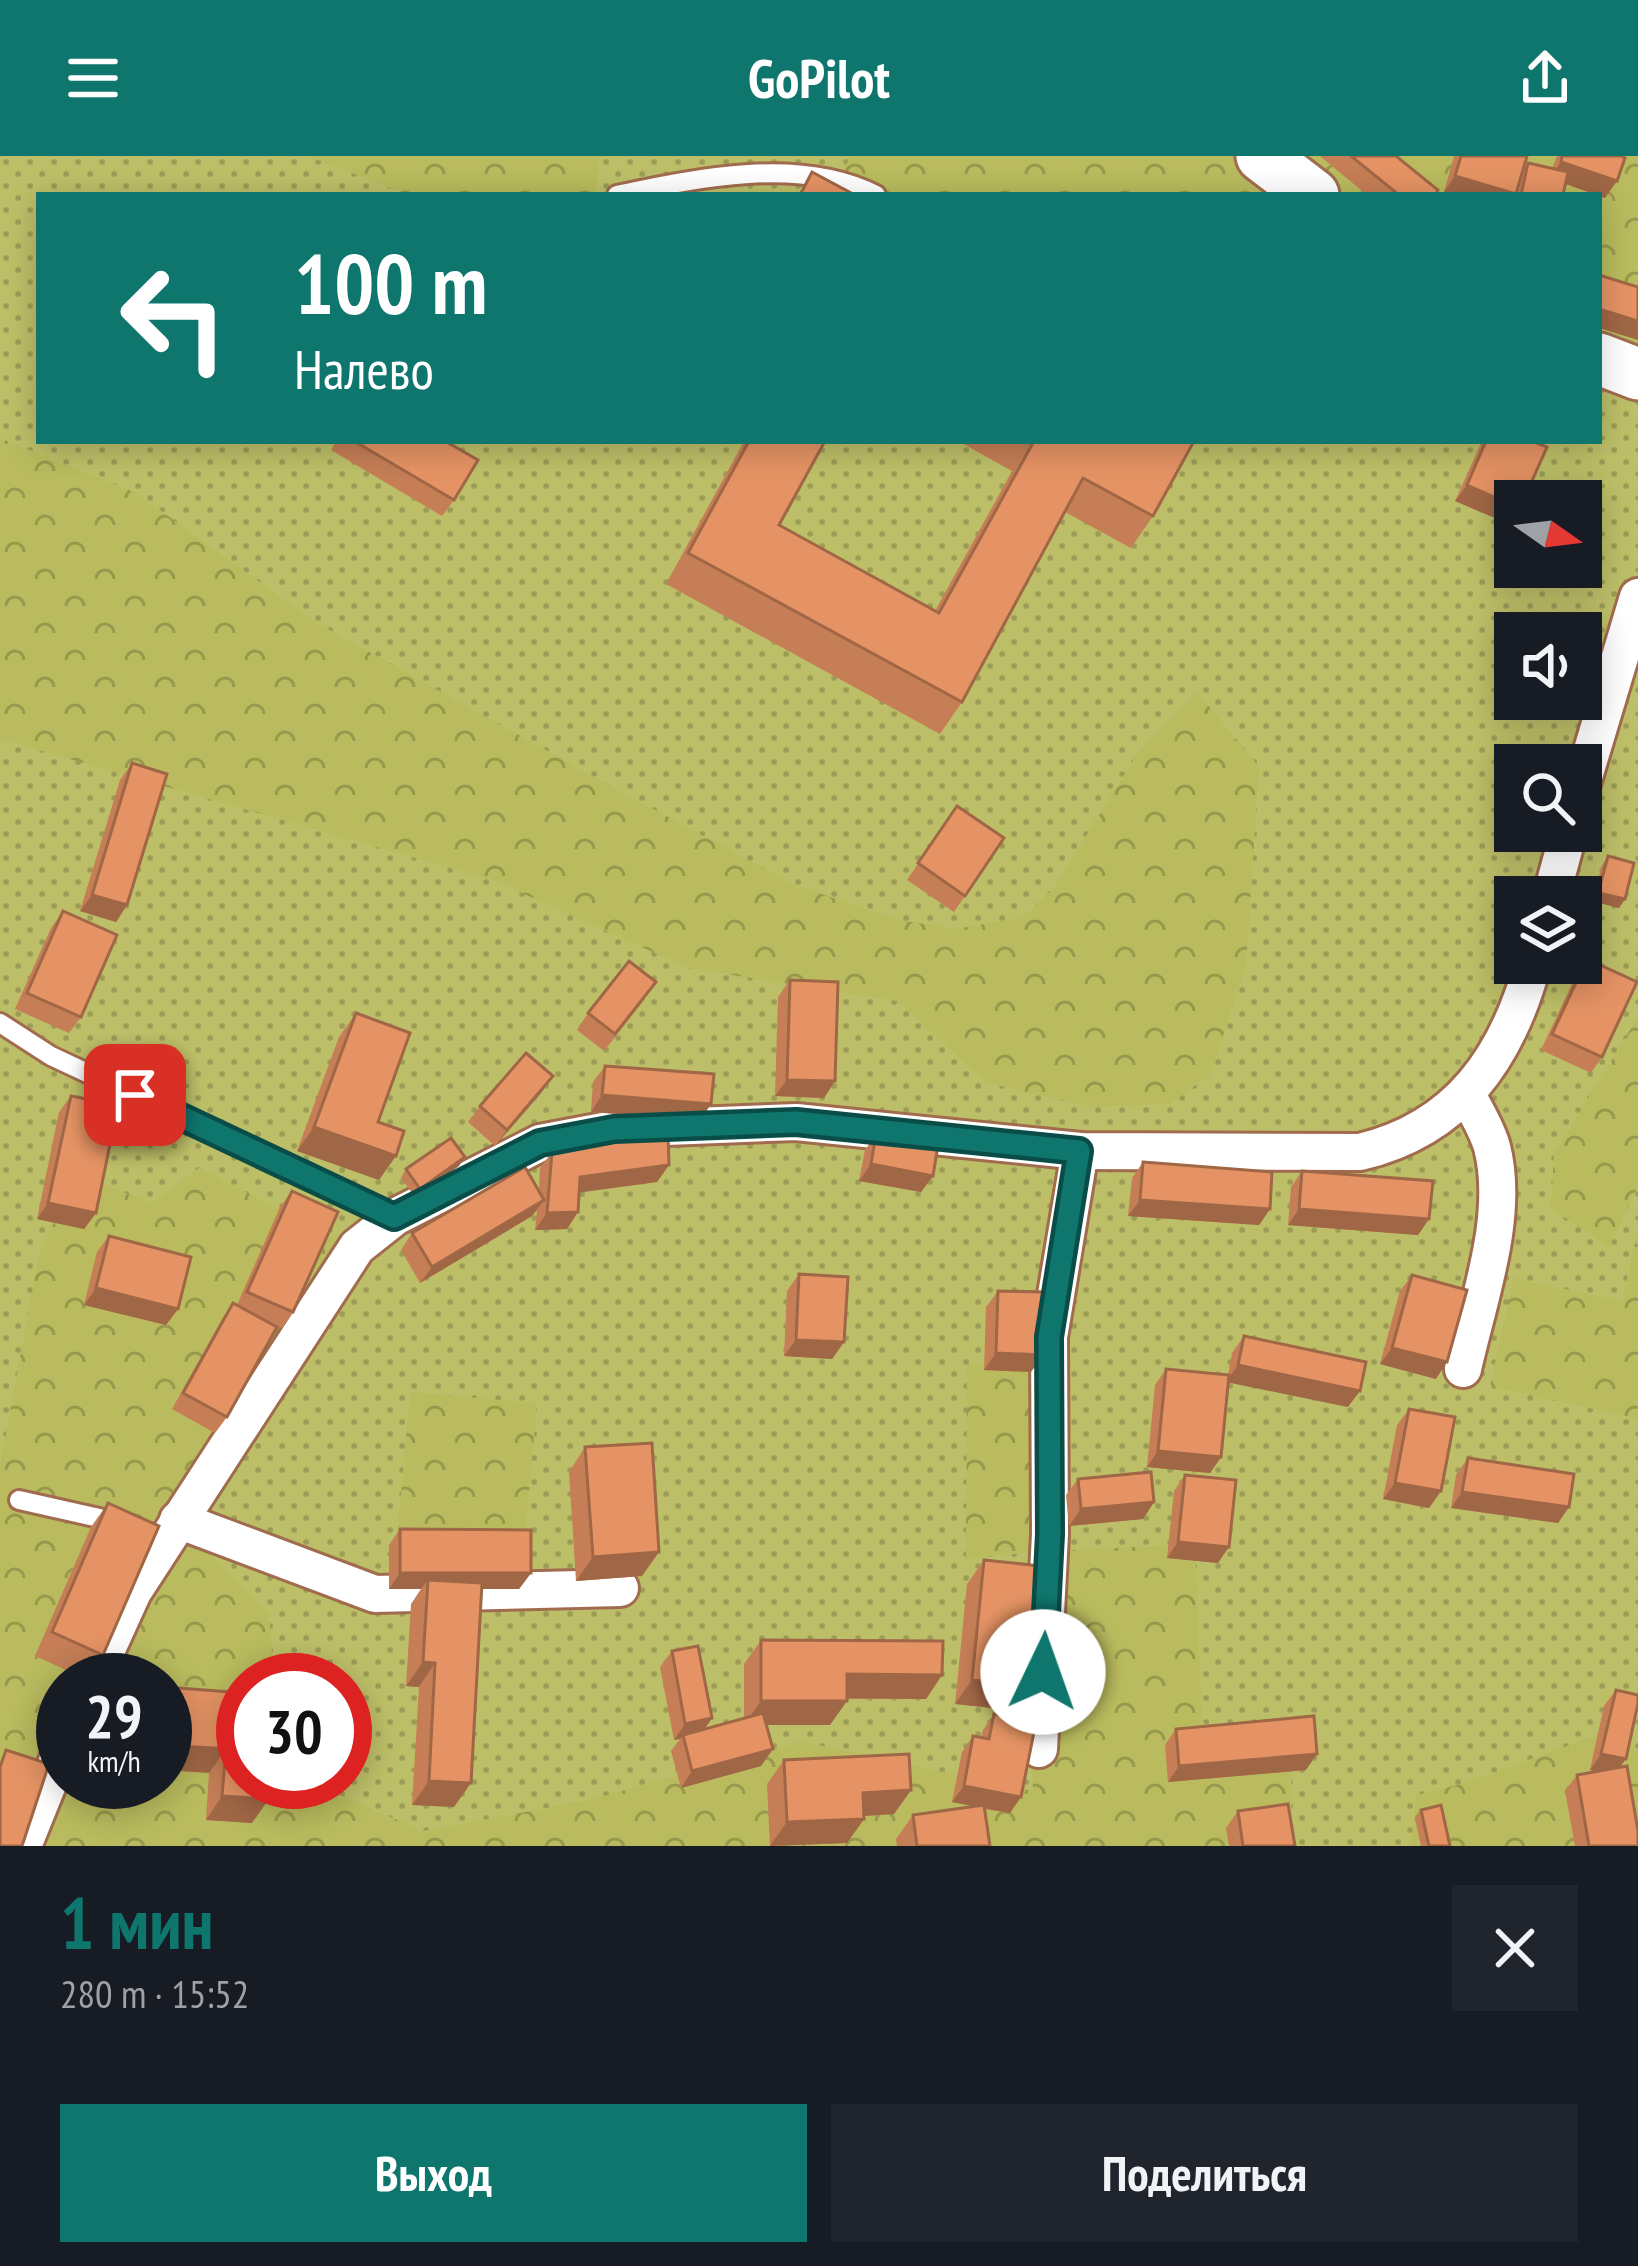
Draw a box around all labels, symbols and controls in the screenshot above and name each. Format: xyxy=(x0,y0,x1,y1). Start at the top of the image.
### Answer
text: GoPilot xyxy=(748,43,890,113)
icon: menu xyxy=(60,45,126,111)
icon: share xyxy=(1512,45,1578,111)
text: 100 m xyxy=(294,228,487,337)
icon: left xyxy=(96,240,252,396)
text: Налево xyxy=(294,334,434,404)
north arrow xyxy=(1494,480,1602,588)
map controls xyxy=(1494,480,1602,984)
button: sound xyxy=(1494,612,1602,720)
button: search xyxy=(1494,744,1602,852)
button: layers xyxy=(1494,876,1602,984)
pin xyxy=(84,1044,186,1146)
icon: arrive xyxy=(102,1062,168,1128)
position arrow xyxy=(980,1609,1106,1735)
speed limit sign: 30 xyxy=(216,1653,372,1809)
text: 29 xyxy=(85,1677,143,1755)
text: km/h xyxy=(87,1741,141,1780)
text: 1 мин xyxy=(60,1876,214,1969)
button: close xyxy=(1452,1885,1578,2011)
text: 280 m · 15:52 xyxy=(60,1968,249,2019)
button: Выход xyxy=(60,2104,807,2242)
button: Поделиться xyxy=(831,2104,1578,2242)

